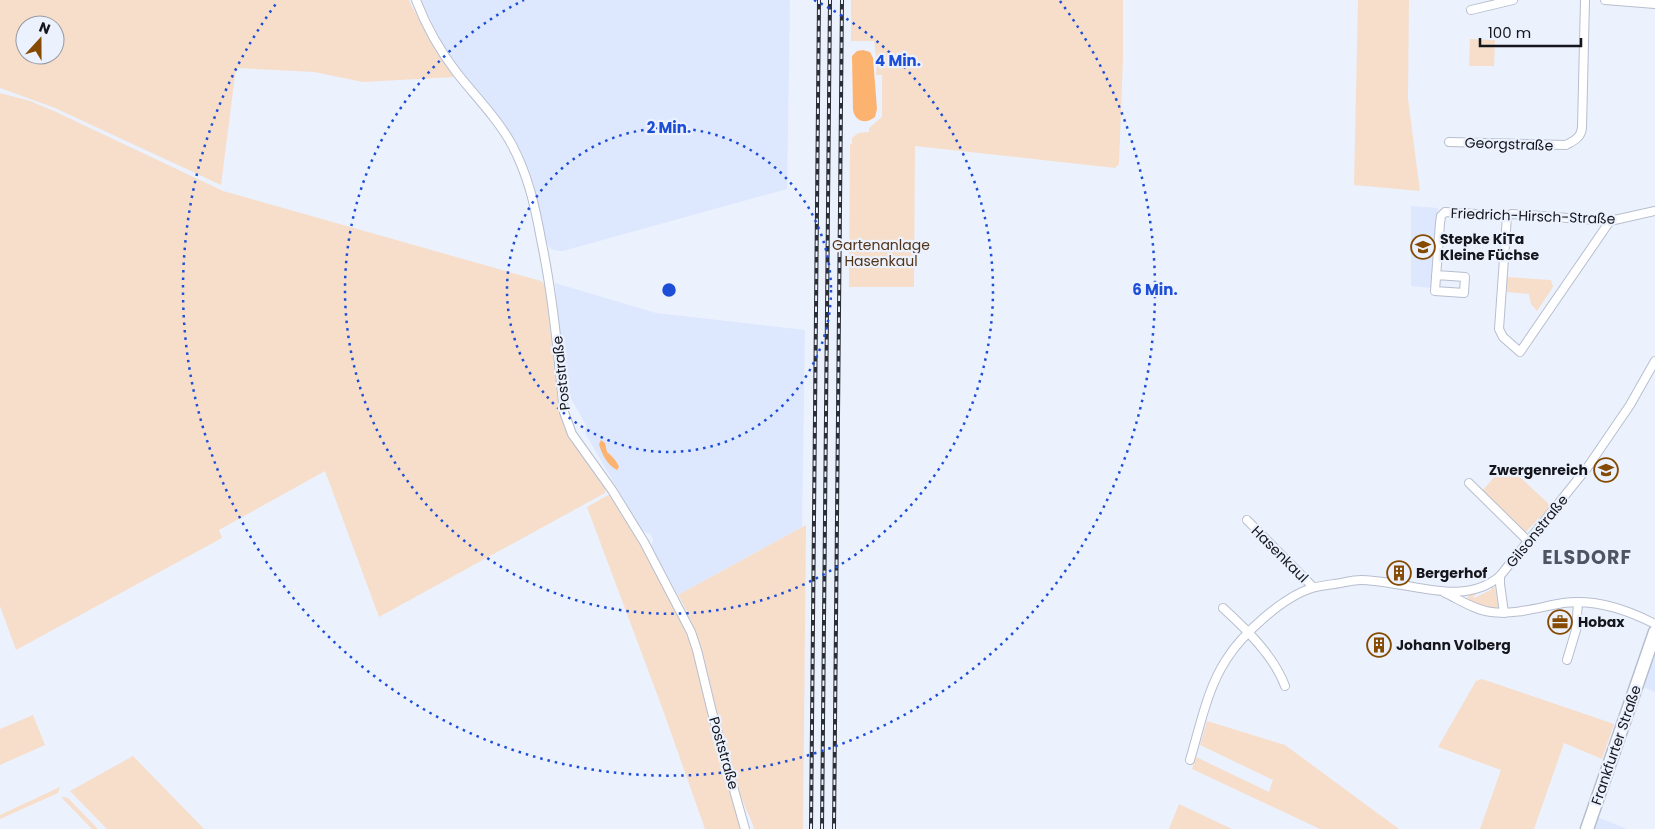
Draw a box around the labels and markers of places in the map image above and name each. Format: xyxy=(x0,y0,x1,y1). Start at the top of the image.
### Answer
place label: Stepke KiTa Kleine Füchse xyxy=(1440,229,1539,265)
school or university icon: Stepke KiTa Kleine Füchse xyxy=(1410,234,1436,260)
centre of rings xyxy=(660,281,678,299)
school or university icon: Zwergenreich xyxy=(1593,457,1619,483)
place label: Zwergenreich xyxy=(1489,460,1588,480)
building icon: Bergerhof xyxy=(1386,560,1412,586)
place label: Bergerhof xyxy=(1416,563,1487,583)
office icon: Hobax xyxy=(1547,609,1573,635)
place label: Hobax xyxy=(1578,612,1625,632)
building icon: Johann Volberg xyxy=(1366,632,1392,658)
place label: Johann Volberg xyxy=(1396,635,1511,655)

